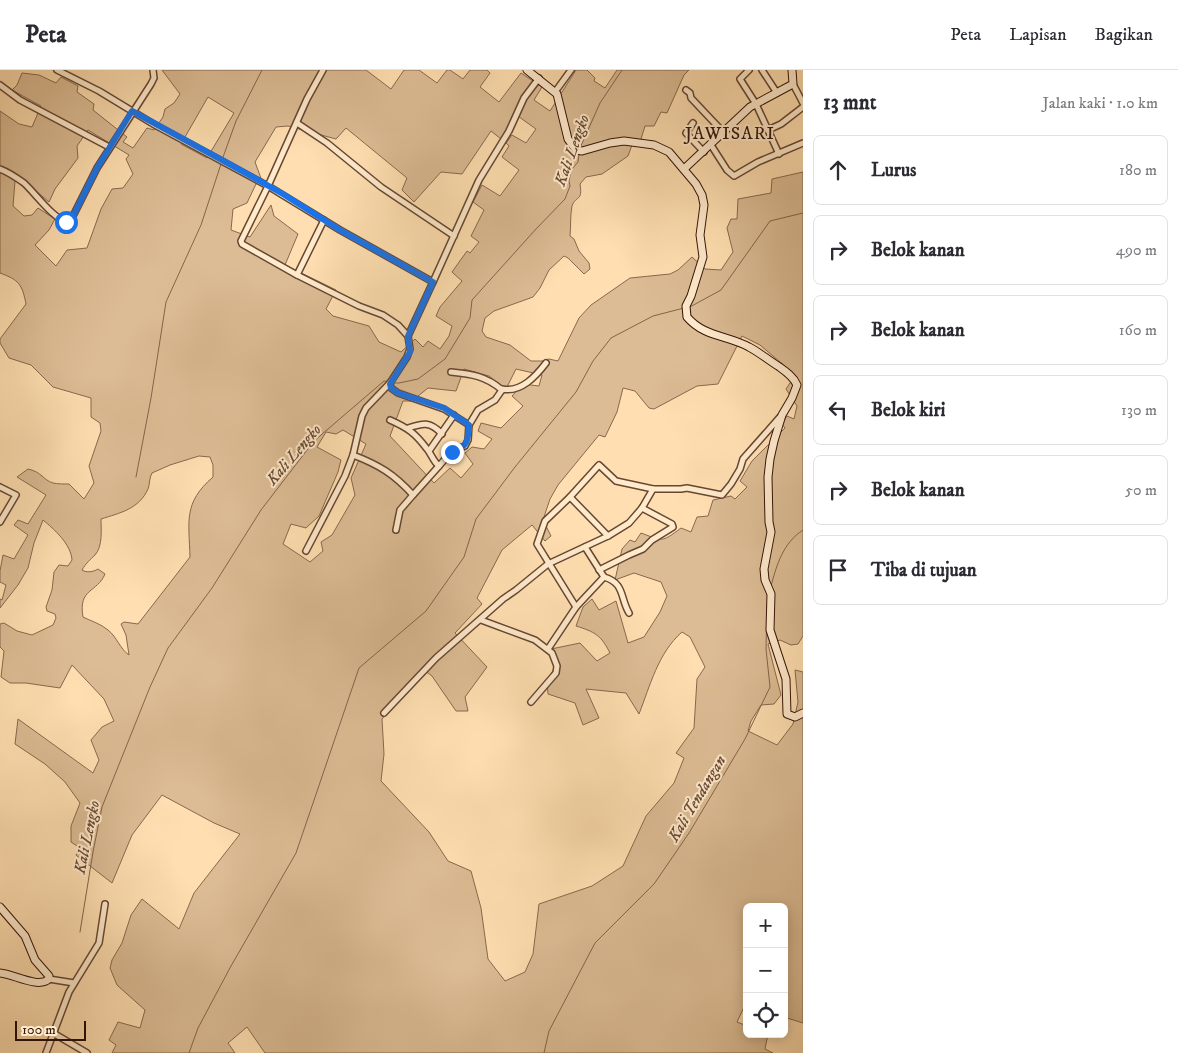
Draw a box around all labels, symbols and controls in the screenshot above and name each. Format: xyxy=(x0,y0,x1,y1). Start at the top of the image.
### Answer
text: Peta xyxy=(25,20,66,50)
text: Peta xyxy=(950,24,981,46)
text: Lapisan xyxy=(1009,24,1067,46)
text: Bagikan xyxy=(1095,24,1153,46)
text: 13 mnt xyxy=(823,90,876,116)
text: Jalan kaki · 1.0 km xyxy=(1043,93,1158,113)
water label: Kali Lengko xyxy=(550,112,594,190)
district label: JAWISARI xyxy=(683,123,775,145)
icon: ahead xyxy=(824,156,852,184)
text: Lurus xyxy=(871,159,916,182)
text: 180 m xyxy=(1119,160,1157,180)
route start xyxy=(55,211,78,234)
icon: right xyxy=(824,236,852,264)
text: Belok kanan xyxy=(871,239,965,262)
text: 490 m xyxy=(1116,240,1157,260)
icon: right xyxy=(824,316,852,344)
text: Belok kanan xyxy=(871,319,965,342)
text: 160 m xyxy=(1119,320,1157,340)
icon: left xyxy=(824,396,852,424)
text: Belok kiri xyxy=(871,399,945,422)
text: 130 m xyxy=(1121,400,1157,420)
water label: Kali Lengko xyxy=(261,420,326,490)
route end xyxy=(441,441,464,464)
icon: right xyxy=(824,476,852,504)
text: Belok kanan xyxy=(871,479,965,502)
text: 50 m xyxy=(1125,480,1157,500)
icon: arrive xyxy=(824,556,852,584)
text: Tiba di tujuan xyxy=(871,559,977,582)
water label: Kali Tendangan xyxy=(663,752,730,846)
water label: Kali Lengko xyxy=(69,799,104,877)
map controls xyxy=(743,903,788,1038)
button: + xyxy=(743,903,788,948)
button: − xyxy=(743,948,788,993)
button: locate xyxy=(743,993,788,1038)
scale bar xyxy=(15,1018,86,1041)
text: 100 m xyxy=(22,1021,56,1039)

